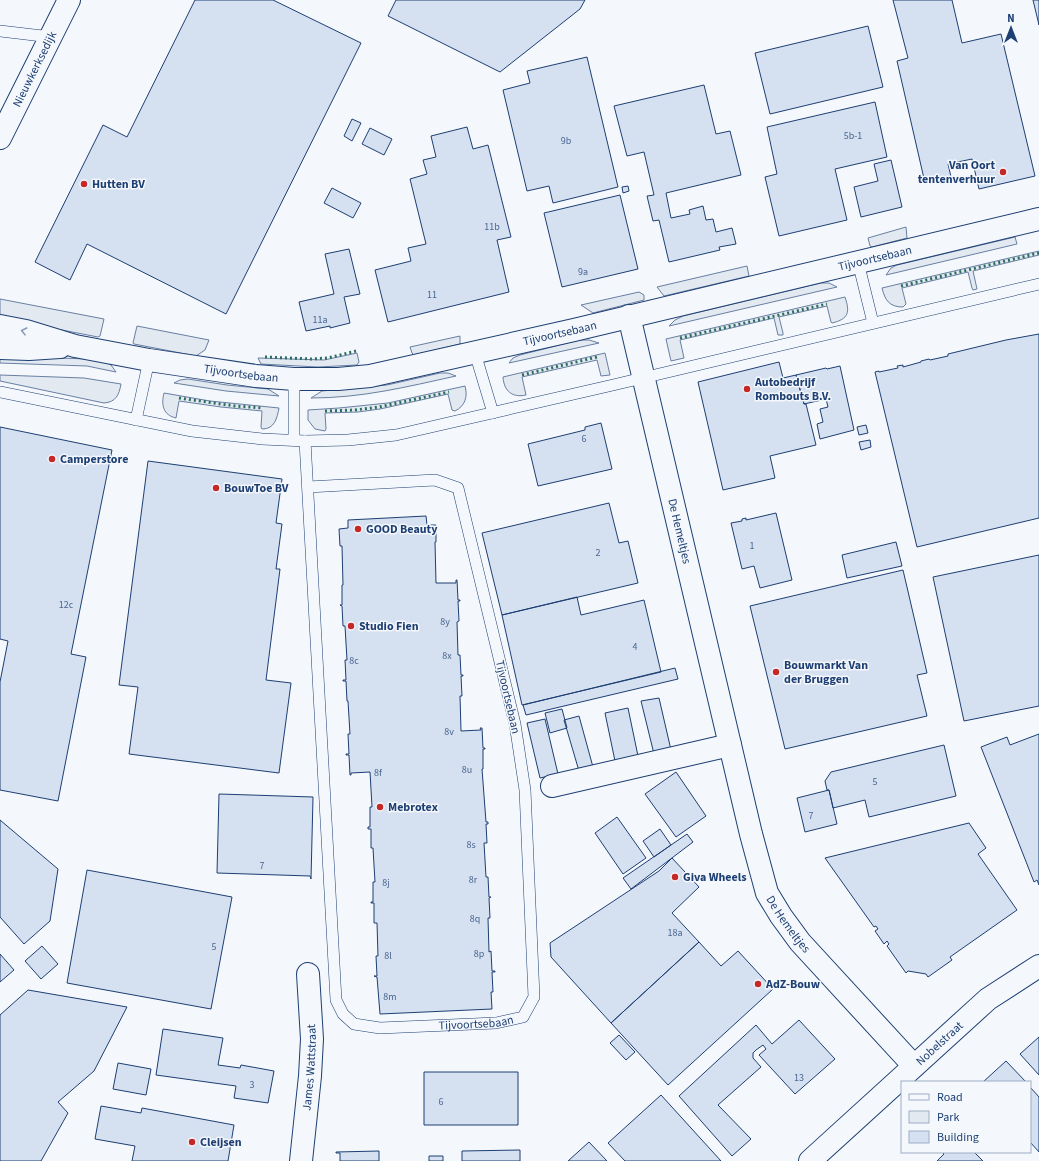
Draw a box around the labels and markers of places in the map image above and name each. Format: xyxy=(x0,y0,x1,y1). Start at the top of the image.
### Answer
place label: Van Oort tentenverhuur xyxy=(918,157,995,188)
marker: Van Oort tentenverhuur xyxy=(998,167,1008,177)
place label: Hutten BV xyxy=(92,176,145,193)
marker: Hutten BV xyxy=(79,179,89,189)
place label: Autobedrijf Rombouts B.V. xyxy=(754,374,831,405)
marker: Autobedrijf Rombouts B.V. xyxy=(742,384,752,394)
place label: Camperstore xyxy=(60,451,128,468)
marker: Camperstore xyxy=(47,454,57,464)
place label: BouwToe BV xyxy=(224,480,289,497)
marker: BouwToe BV xyxy=(211,483,221,493)
place label: GOOD Beauty xyxy=(366,521,438,538)
marker: GOOD Beauty xyxy=(353,524,363,534)
place label: Studio Fien xyxy=(359,618,419,635)
marker: Studio Fien xyxy=(346,621,356,631)
place label: Bouwmarkt Van der Bruggen xyxy=(784,657,868,688)
marker: Bouwmarkt Van der Bruggen xyxy=(771,667,781,677)
place label: Mebrotex xyxy=(388,799,438,816)
marker: Mebrotex xyxy=(375,802,385,812)
place label: Giva Wheels xyxy=(683,869,747,886)
marker: Giva Wheels xyxy=(670,872,680,882)
place label: AdZ-Bouw xyxy=(765,976,821,993)
marker: AdZ-Bouw xyxy=(753,979,763,989)
place label: Cleijsen xyxy=(200,1134,242,1151)
marker: Cleijsen xyxy=(187,1137,197,1147)

